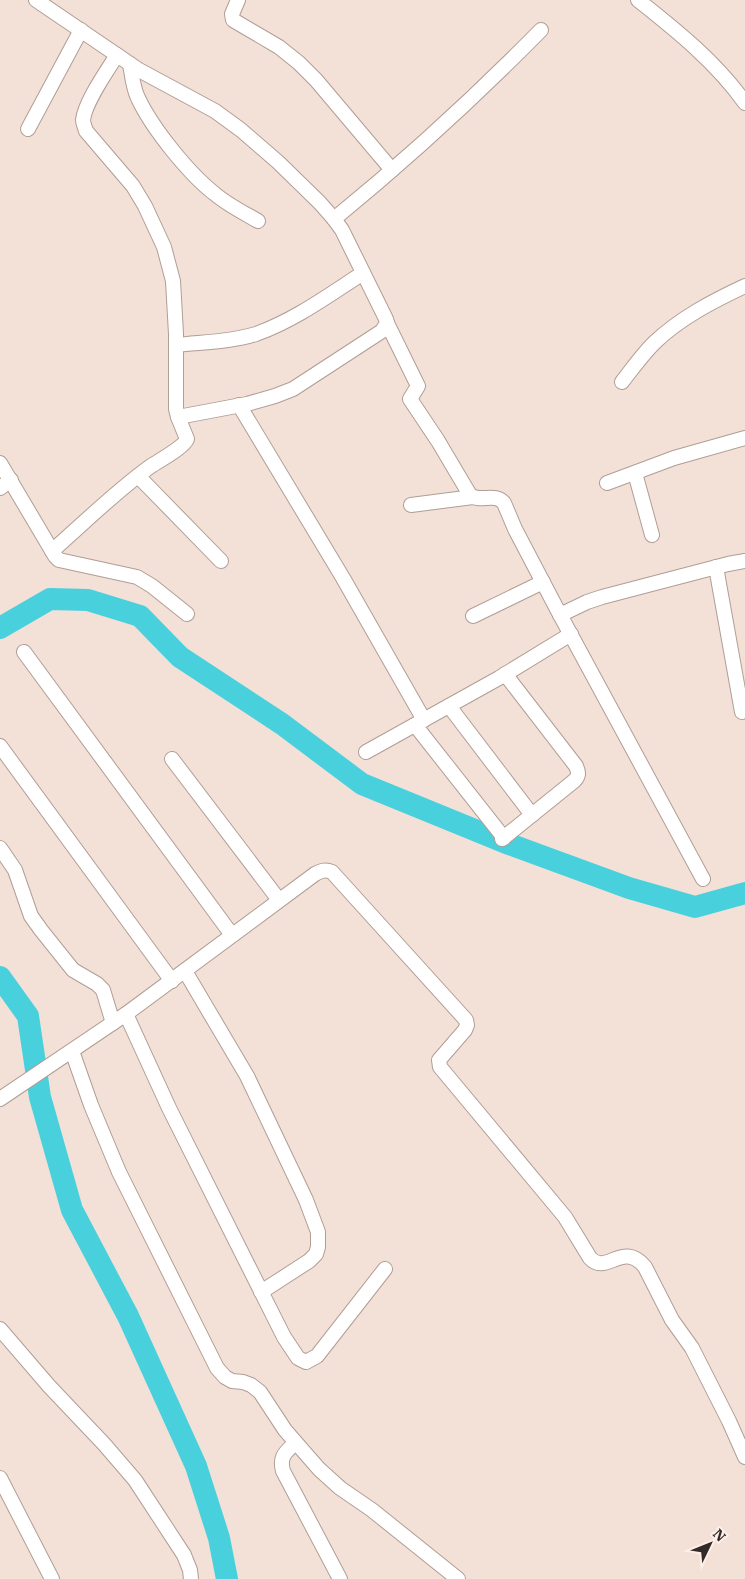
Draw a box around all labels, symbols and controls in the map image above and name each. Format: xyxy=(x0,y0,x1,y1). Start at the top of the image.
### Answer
north arrow xyxy=(685,1519,735,1569)
text: N xyxy=(709,1525,730,1545)

